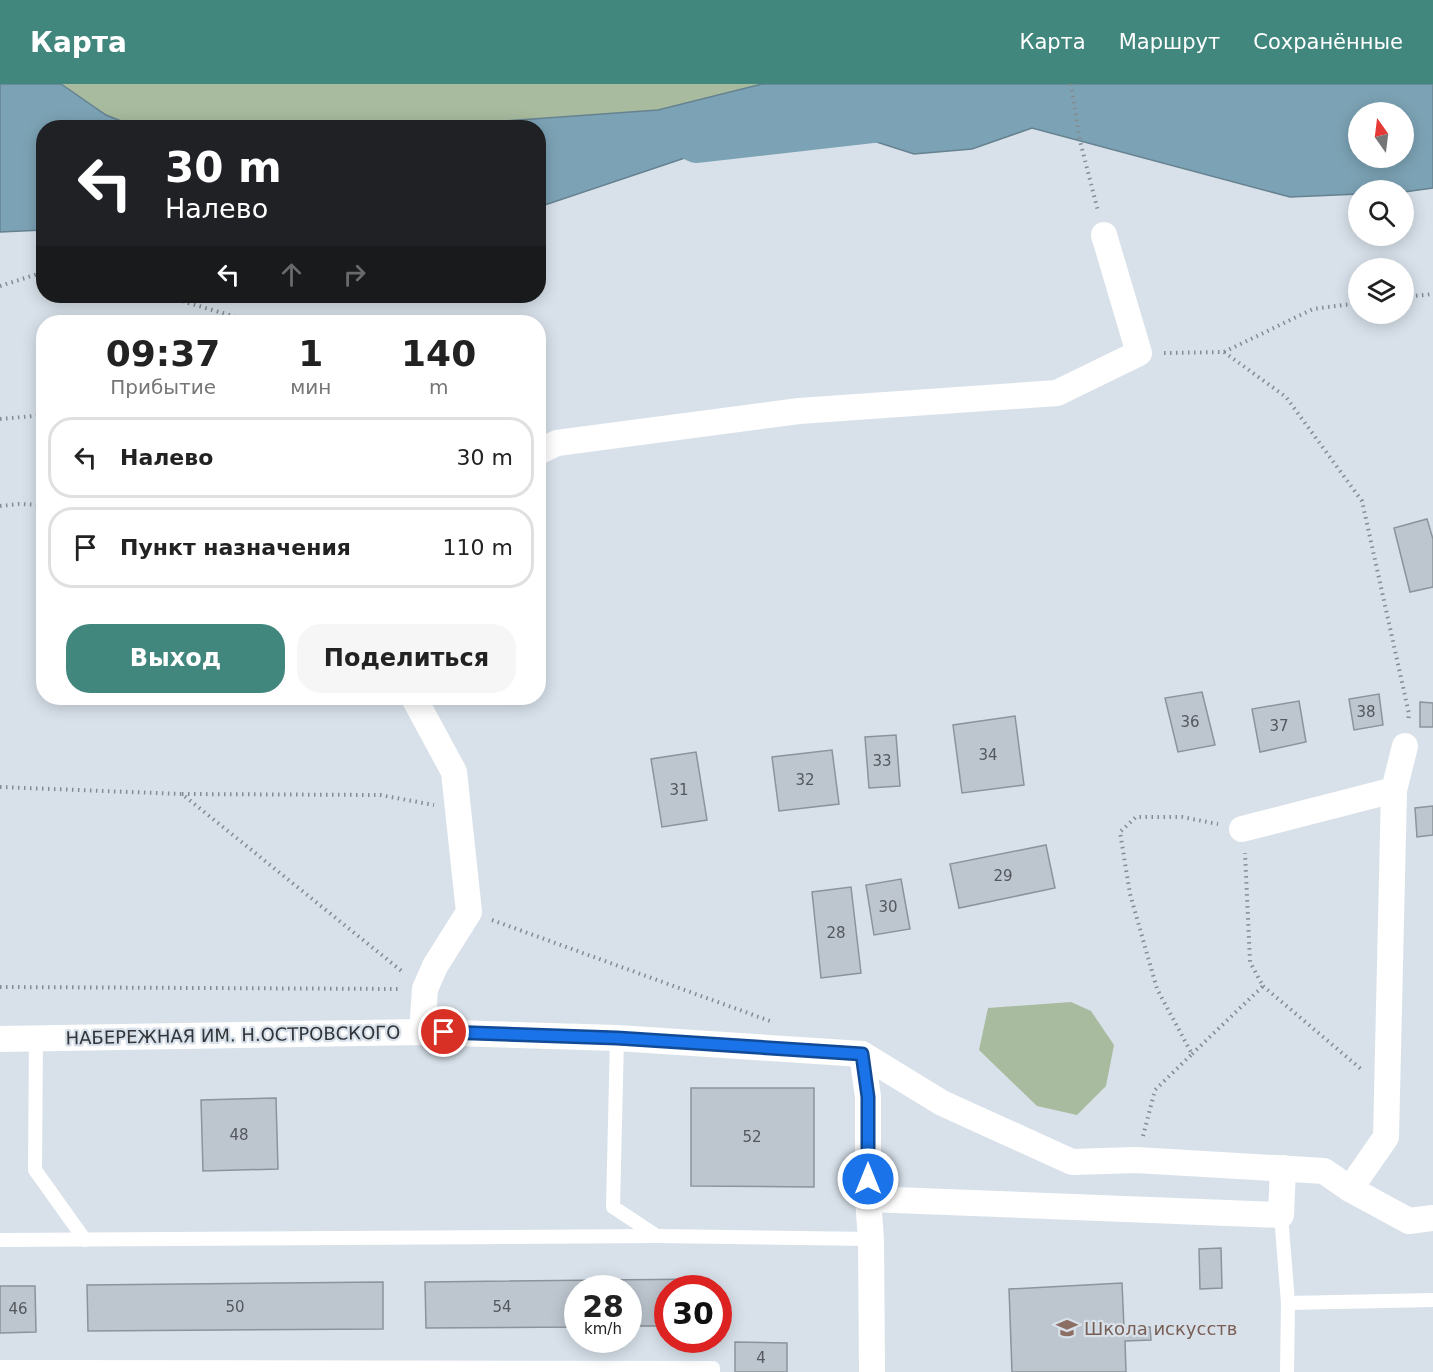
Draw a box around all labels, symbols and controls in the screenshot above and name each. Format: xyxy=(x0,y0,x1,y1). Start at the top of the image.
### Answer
text: Карта xyxy=(30,26,127,59)
text: Карта xyxy=(1020,30,1086,54)
text: Маршрут xyxy=(1119,30,1220,54)
text: Сохранённые xyxy=(1253,30,1403,54)
north arrow xyxy=(1348,102,1414,168)
map controls xyxy=(1348,102,1414,324)
text: 30 m xyxy=(165,143,282,192)
icon: left xyxy=(66,144,144,222)
button: search xyxy=(1348,180,1414,246)
text: Налево xyxy=(165,193,268,224)
icon: left xyxy=(212,258,245,291)
icon: ahead xyxy=(275,258,308,291)
icon: right xyxy=(338,258,371,291)
button: layers xyxy=(1348,258,1414,324)
text: 09:37 xyxy=(106,333,220,374)
text: 1 xyxy=(298,333,323,374)
text: 140 xyxy=(401,333,476,374)
text: Прибытие xyxy=(110,375,216,399)
text: мин xyxy=(290,375,331,399)
text: m xyxy=(429,375,448,399)
icon: left xyxy=(69,441,102,474)
text: Налево xyxy=(120,445,213,470)
text: 30 m xyxy=(457,445,513,470)
icon: arrive xyxy=(69,531,102,564)
text: Пункт назначения xyxy=(120,535,351,560)
text: 110 m xyxy=(443,535,513,560)
button: Выход xyxy=(66,624,285,693)
button: Поделиться xyxy=(297,624,516,693)
house number: 38 xyxy=(1356,703,1376,721)
house number: 36 xyxy=(1180,713,1200,731)
house number: 37 xyxy=(1269,717,1289,735)
house number: 34 xyxy=(978,746,998,764)
house number: 33 xyxy=(872,752,892,770)
house number: 32 xyxy=(795,771,815,789)
house number: 31 xyxy=(669,781,689,799)
house number: 29 xyxy=(993,867,1013,885)
house number: 30 xyxy=(878,898,898,916)
house number: 28 xyxy=(826,924,846,942)
pin xyxy=(418,1006,469,1057)
icon: arrive xyxy=(427,1015,460,1048)
street label: НАБЕРЕЖНАЯ ИМ. Н.ОСТРОВСКОГО xyxy=(65,1022,401,1048)
house number: 48 xyxy=(229,1126,249,1144)
house number: 52 xyxy=(742,1128,762,1146)
position arrow xyxy=(836,1147,900,1211)
speed limit sign: 30 xyxy=(654,1275,732,1353)
text: 28 xyxy=(582,1289,624,1324)
house number: 50 xyxy=(225,1298,245,1316)
house number: 54 xyxy=(492,1298,512,1316)
house number: 46 xyxy=(8,1300,28,1318)
school or university icon: Школа искусcтв xyxy=(1055,1316,1079,1340)
place label: Школа искусcтв xyxy=(1084,1318,1237,1339)
text: km/h xyxy=(584,1320,622,1338)
house number: 4 xyxy=(756,1349,766,1367)

